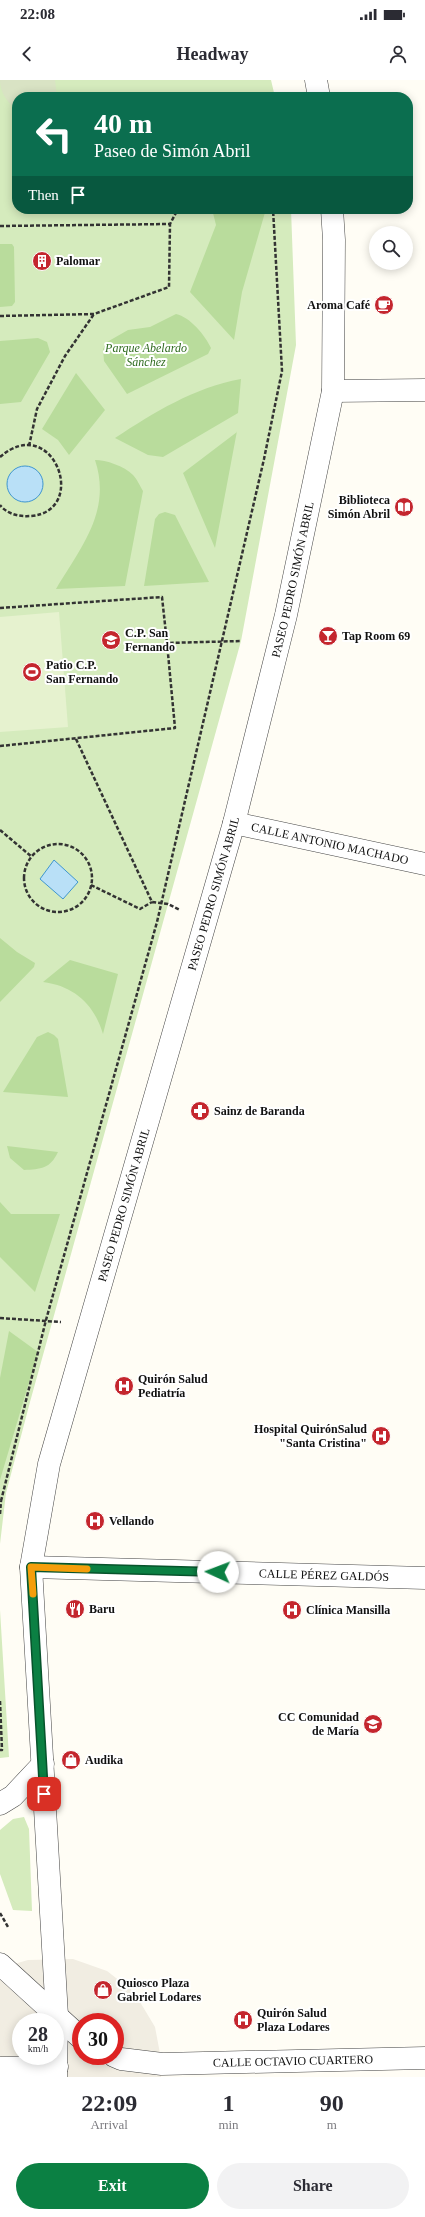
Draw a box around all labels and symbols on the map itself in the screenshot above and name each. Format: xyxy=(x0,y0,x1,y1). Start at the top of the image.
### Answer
building icon: Palomar xyxy=(31,250,53,272)
place label: Palomar xyxy=(56,254,101,268)
cafe icon: Aroma Café xyxy=(373,294,395,316)
place label: Aroma Café xyxy=(307,298,371,312)
park label: Parque Abelardo Sánchez xyxy=(104,341,187,369)
place label: Biblioteca Simón Abril xyxy=(328,493,391,521)
library icon: Biblioteca Simón Abril xyxy=(393,496,415,518)
street label: PASEO PEDRO SIMÓN ABRIL xyxy=(269,500,317,659)
bar icon: Tap Room 69 xyxy=(317,625,339,647)
place label: C.P. San Fernando xyxy=(125,626,175,654)
school or university icon: C.P. San Fernando xyxy=(100,629,122,651)
place label: Tap Room 69 xyxy=(342,629,410,643)
place label: Patio C.P. San Fernando xyxy=(46,658,118,686)
sports icon: Patio C.P. San Fernando xyxy=(21,661,43,683)
street label: PASEO PEDRO SIMÓN ABRIL xyxy=(185,815,242,972)
street label: CALLE ANTONIO MACHADO xyxy=(250,820,410,867)
pharmacy icon: Sainz de Baranda xyxy=(189,1100,211,1122)
place label: Sainz de Baranda xyxy=(214,1104,305,1118)
street label: PASEO PEDRO SIMÓN ABRIL xyxy=(95,1126,153,1283)
place label: Quirón Salud Pediatría xyxy=(138,1372,208,1400)
hospital icon: Quirón Salud Pediatría xyxy=(113,1375,135,1397)
place label: Hospital QuirónSalud "Santa Cristina" xyxy=(254,1422,367,1450)
hospital icon: Hospital QuirónSalud "Santa Cristina" xyxy=(370,1425,392,1447)
hospital icon: Vellando xyxy=(84,1510,106,1532)
place label: Vellando xyxy=(109,1514,154,1528)
position arrow xyxy=(197,1551,239,1593)
street label: CALLE PÉREZ GALDÓS xyxy=(259,1566,389,1584)
restaurant icon: Baru xyxy=(64,1598,86,1620)
hospital icon: Clínica Mansilla xyxy=(281,1599,303,1621)
place label: Baru xyxy=(89,1602,115,1616)
place label: Clínica Mansilla xyxy=(306,1603,390,1617)
place label: CC Comunidad de María xyxy=(278,1710,359,1738)
school or university icon: CC Comunidad de María xyxy=(362,1713,384,1735)
shop icon: Audika xyxy=(60,1749,82,1771)
place label: Audika xyxy=(85,1753,123,1767)
pin xyxy=(27,1777,61,1811)
place label: Quiosco Plaza Gabriel Lodares xyxy=(117,1976,201,2004)
shop icon: Quiosco Plaza Gabriel Lodares xyxy=(92,1979,114,2001)
place label: Quirón Salud Plaza Lodares xyxy=(257,2006,330,2034)
hospital icon: Quirón Salud Plaza Lodares xyxy=(232,2009,254,2031)
speed limit sign: 30 xyxy=(72,2013,124,2065)
street label: CALLE OCTAVIO CUARTERO xyxy=(213,2052,374,2070)

